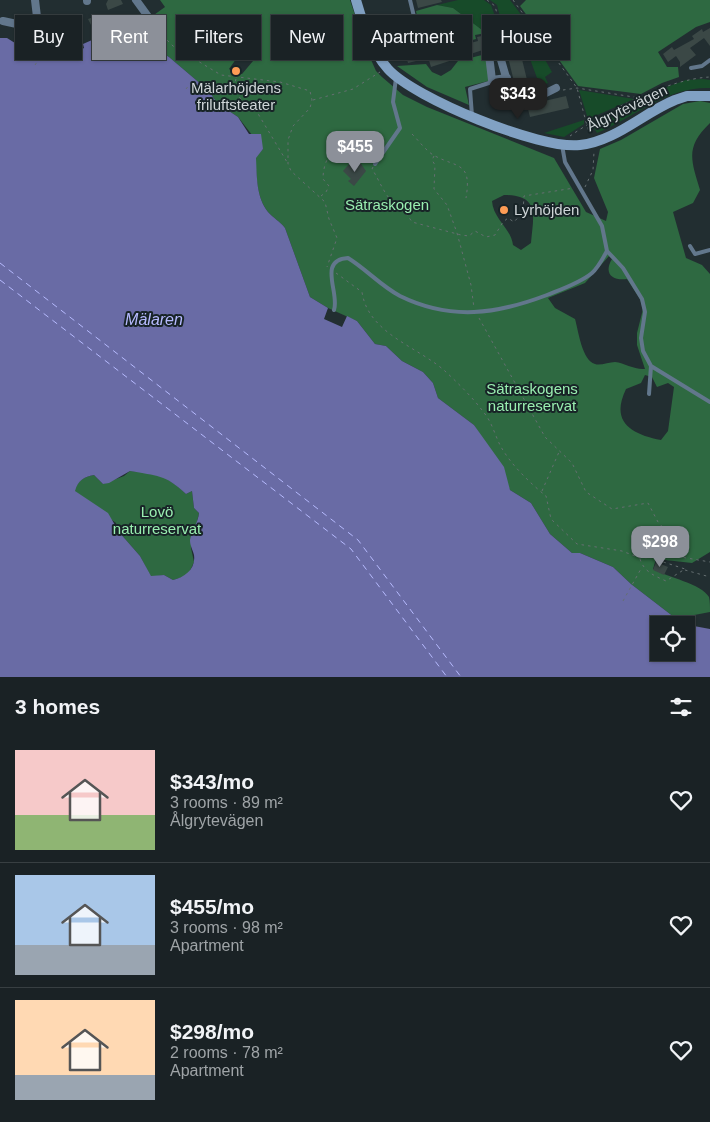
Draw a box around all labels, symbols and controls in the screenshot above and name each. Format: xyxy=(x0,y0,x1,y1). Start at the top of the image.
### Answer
chip: Buy xyxy=(15,15,82,60)
chip: Rent xyxy=(92,15,166,60)
chip: Filters xyxy=(176,15,261,60)
chip: New xyxy=(271,15,343,60)
chip: Apartment xyxy=(353,15,472,60)
chip: House xyxy=(482,15,570,60)
marker: Mälarhöjdens friluftsteater xyxy=(230,65,242,77)
pin: $343 xyxy=(488,78,548,120)
place label: Mälarhöjdens friluftsteater xyxy=(191,79,281,113)
street label: Ålgrytevägen xyxy=(584,81,670,134)
text: $343 xyxy=(500,85,536,102)
pin: $455 xyxy=(325,130,385,173)
text: $455 xyxy=(337,138,373,155)
park label: Sätraskogen xyxy=(345,196,429,213)
place label: Lyrhöjden xyxy=(514,201,579,218)
marker: Lyrhöjden xyxy=(498,204,510,216)
water label: Mälaren xyxy=(125,311,183,328)
park label: Sätraskogens naturreservat xyxy=(486,380,578,414)
park label: Lovö naturreservat xyxy=(113,503,202,537)
pin: $298 xyxy=(630,526,690,568)
text: $298 xyxy=(642,533,678,550)
map controls xyxy=(650,616,695,661)
button: locate xyxy=(650,616,695,661)
icon: filters xyxy=(667,693,695,721)
text: 3 homes xyxy=(15,695,100,718)
icon: home xyxy=(55,770,115,830)
text: $343/mo xyxy=(170,770,254,793)
icon: heart xyxy=(667,786,695,814)
text: 3 rooms · 89 m² xyxy=(170,794,283,811)
text: Ålgrytevägen xyxy=(170,812,263,829)
icon: home xyxy=(55,895,115,955)
text: $455/mo xyxy=(170,895,254,918)
icon: heart xyxy=(667,911,695,939)
text: 3 rooms · 98 m² xyxy=(170,919,283,936)
text: Apartment xyxy=(170,937,244,954)
icon: home xyxy=(55,1020,115,1080)
text: $298/mo xyxy=(170,1020,254,1043)
icon: heart xyxy=(667,1036,695,1064)
text: 2 rooms · 78 m² xyxy=(170,1044,283,1061)
text: Apartment xyxy=(170,1062,244,1079)

